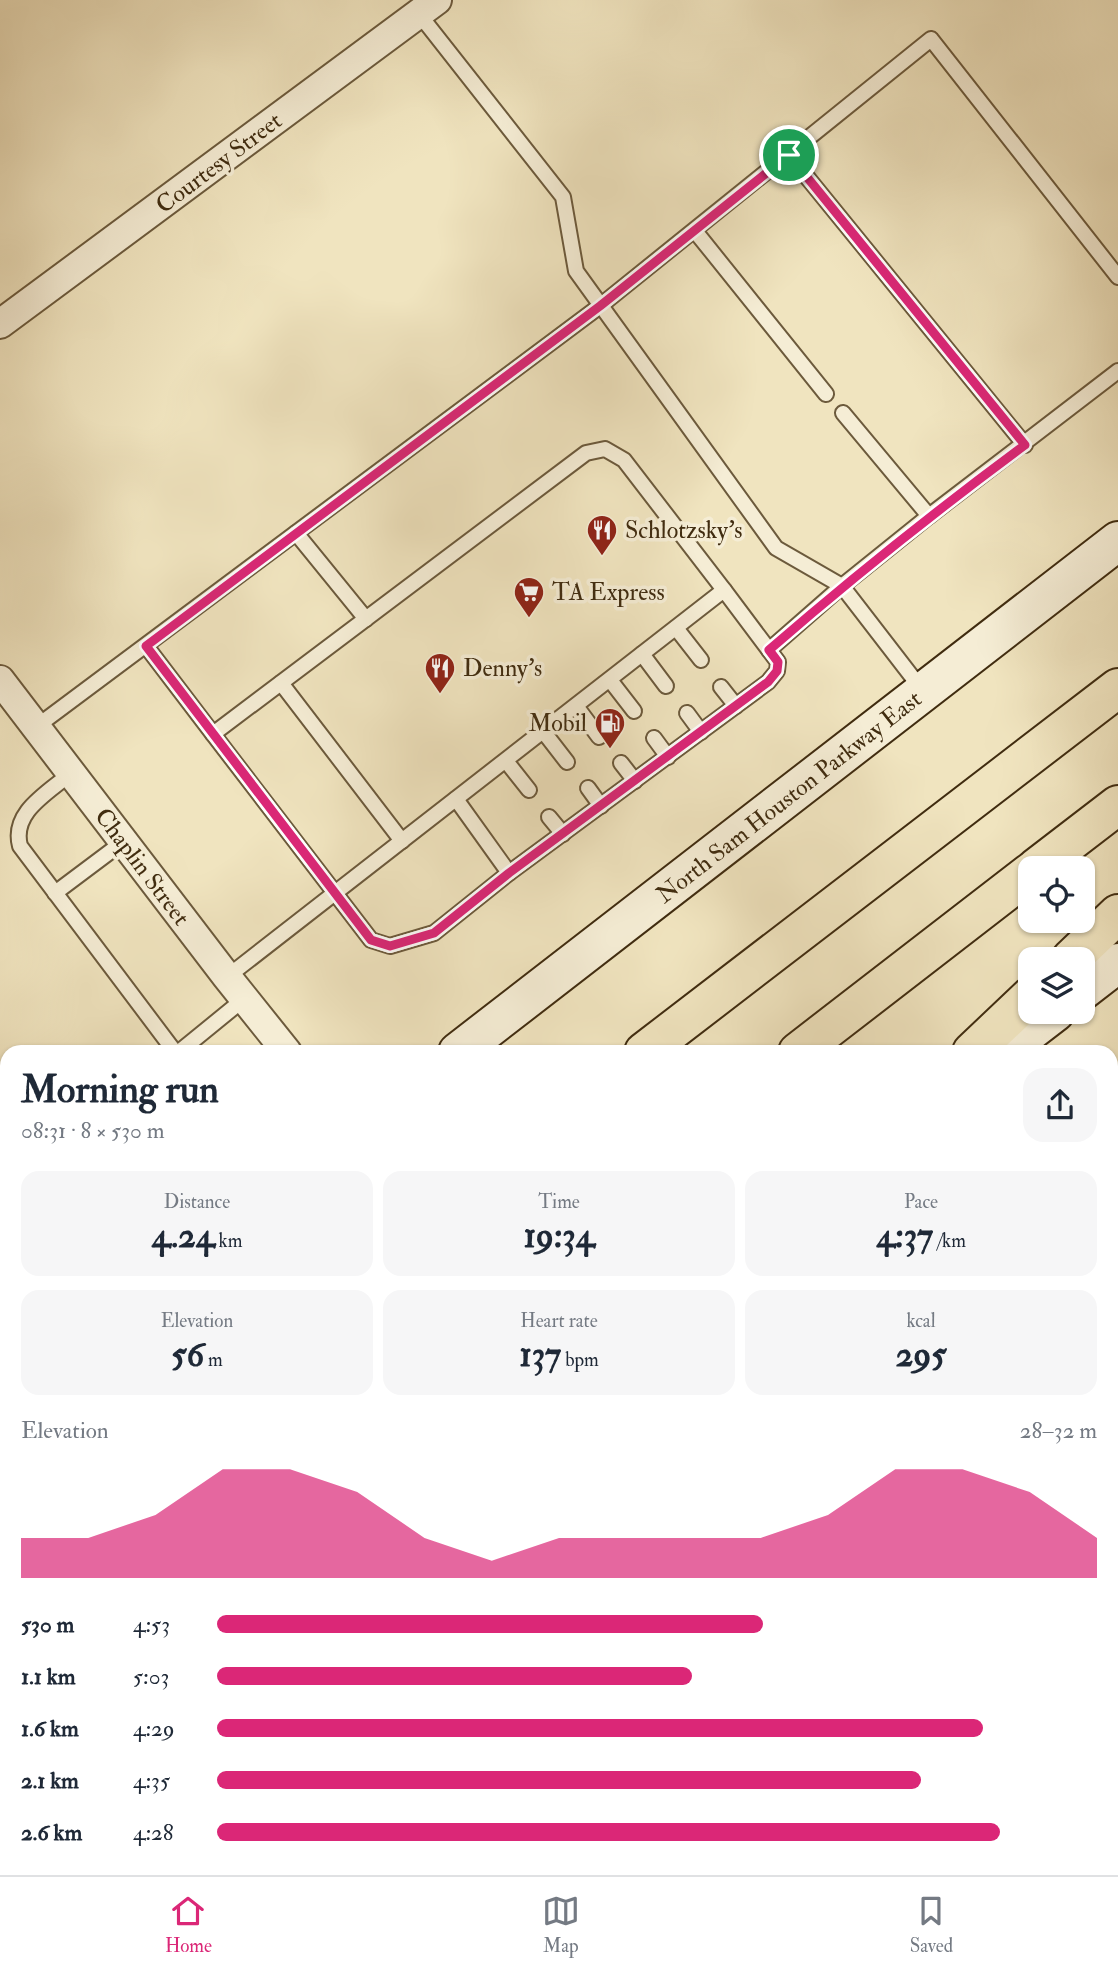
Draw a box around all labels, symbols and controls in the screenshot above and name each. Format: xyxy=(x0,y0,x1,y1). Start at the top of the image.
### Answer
street label: Courtesy Street xyxy=(150,105,288,221)
pin xyxy=(759,125,819,185)
icon: arrive xyxy=(770,136,808,174)
restaurant icon: Schlotzsky's xyxy=(585,513,619,557)
place label: Schlotzsky's xyxy=(625,515,742,546)
supermarket icon: TA Express xyxy=(512,575,546,619)
place label: TA Express xyxy=(552,577,665,608)
restaurant icon: Denny's xyxy=(423,651,457,695)
place label: Denny's xyxy=(463,653,542,684)
street label: North Sam Houston Parkway East xyxy=(650,684,928,910)
fuel station icon: Mobil xyxy=(593,706,627,750)
place label: Mobil xyxy=(528,708,587,739)
street label: Chaplin Street xyxy=(88,802,197,932)
map controls xyxy=(1018,856,1095,1024)
button: locate xyxy=(1018,856,1095,933)
button: layers xyxy=(1018,947,1095,1024)
text: Morning run xyxy=(21,1066,219,1114)
button: share xyxy=(1023,1068,1097,1142)
text: 08:31 · 8 × 530 m xyxy=(21,1116,165,1145)
text: Distance xyxy=(164,1190,230,1214)
text: Time xyxy=(538,1190,580,1214)
text: Pace xyxy=(904,1190,938,1214)
text: 4.24 xyxy=(152,1214,215,1258)
text: 19:34 xyxy=(523,1214,595,1258)
text: 4:37 xyxy=(876,1214,933,1258)
text: km xyxy=(215,1229,242,1253)
text: /km xyxy=(933,1229,966,1253)
text: Elevation xyxy=(161,1309,233,1333)
text: Heart rate xyxy=(520,1309,598,1333)
text: kcal xyxy=(906,1309,936,1333)
text: 56 xyxy=(171,1333,204,1377)
text: 137 xyxy=(519,1333,561,1377)
text: 295 xyxy=(895,1333,947,1377)
text: m xyxy=(204,1348,223,1372)
text: bpm xyxy=(561,1348,599,1372)
text: Elevation xyxy=(21,1416,109,1445)
text: 28–32 m xyxy=(1020,1416,1097,1445)
text: 530 m xyxy=(21,1610,74,1639)
text: 4:53 xyxy=(133,1610,170,1639)
text: 1.1 km xyxy=(21,1662,76,1691)
text: 5:03 xyxy=(133,1662,169,1691)
text: 1.6 km xyxy=(21,1714,79,1743)
text: 4:29 xyxy=(133,1714,175,1743)
text: 2.1 km xyxy=(21,1766,79,1795)
text: 4:35 xyxy=(133,1766,170,1795)
text: 2.6 km xyxy=(21,1818,82,1847)
text: 4:28 xyxy=(133,1818,174,1847)
tab: Home xyxy=(165,1892,212,1958)
tab: Map xyxy=(542,1892,580,1958)
tab: Saved xyxy=(910,1892,953,1958)

